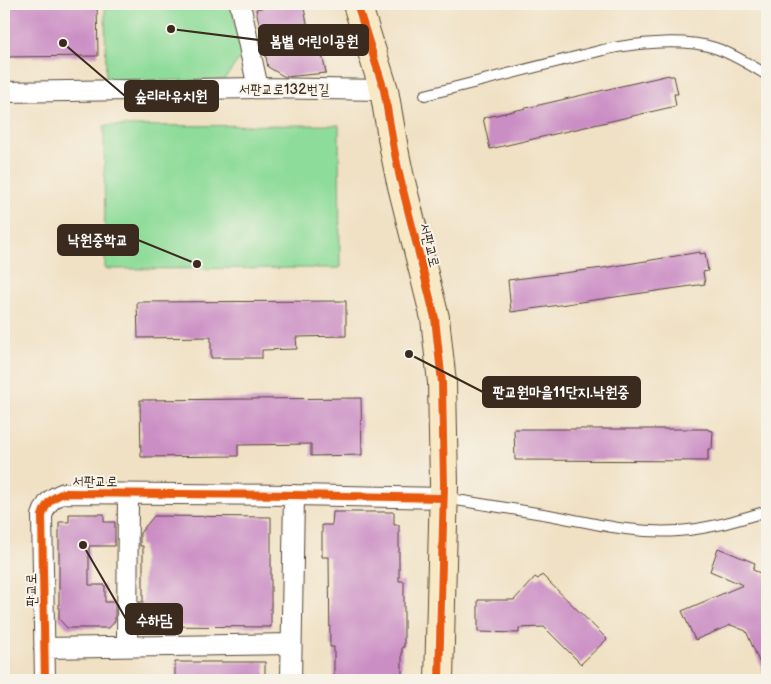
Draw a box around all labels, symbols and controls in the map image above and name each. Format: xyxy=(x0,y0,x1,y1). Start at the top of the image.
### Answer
callout: 봄볕 어린이공원 xyxy=(259,25,368,55)
text: 봄볕 어린이공원 xyxy=(270,32,358,51)
callout: 숲리라유치원 xyxy=(125,81,218,111)
street label: 서판교로132번길 xyxy=(239,81,330,98)
text: 숲리라유치원 xyxy=(135,87,207,106)
street label: 서판교로 xyxy=(416,221,443,269)
callout: 낙원중학교 xyxy=(58,225,138,255)
text: 낙원중학교 xyxy=(68,231,128,250)
callout: 판교원마을11단지.낙원중 xyxy=(483,377,640,407)
text: 판교원마을11단지.낙원중 xyxy=(493,383,629,402)
street label: 서판교로 xyxy=(72,473,118,490)
street label: 판교로 xyxy=(23,573,40,607)
callout: 수하담 xyxy=(126,604,182,634)
text: 수하담 xyxy=(136,611,173,630)

